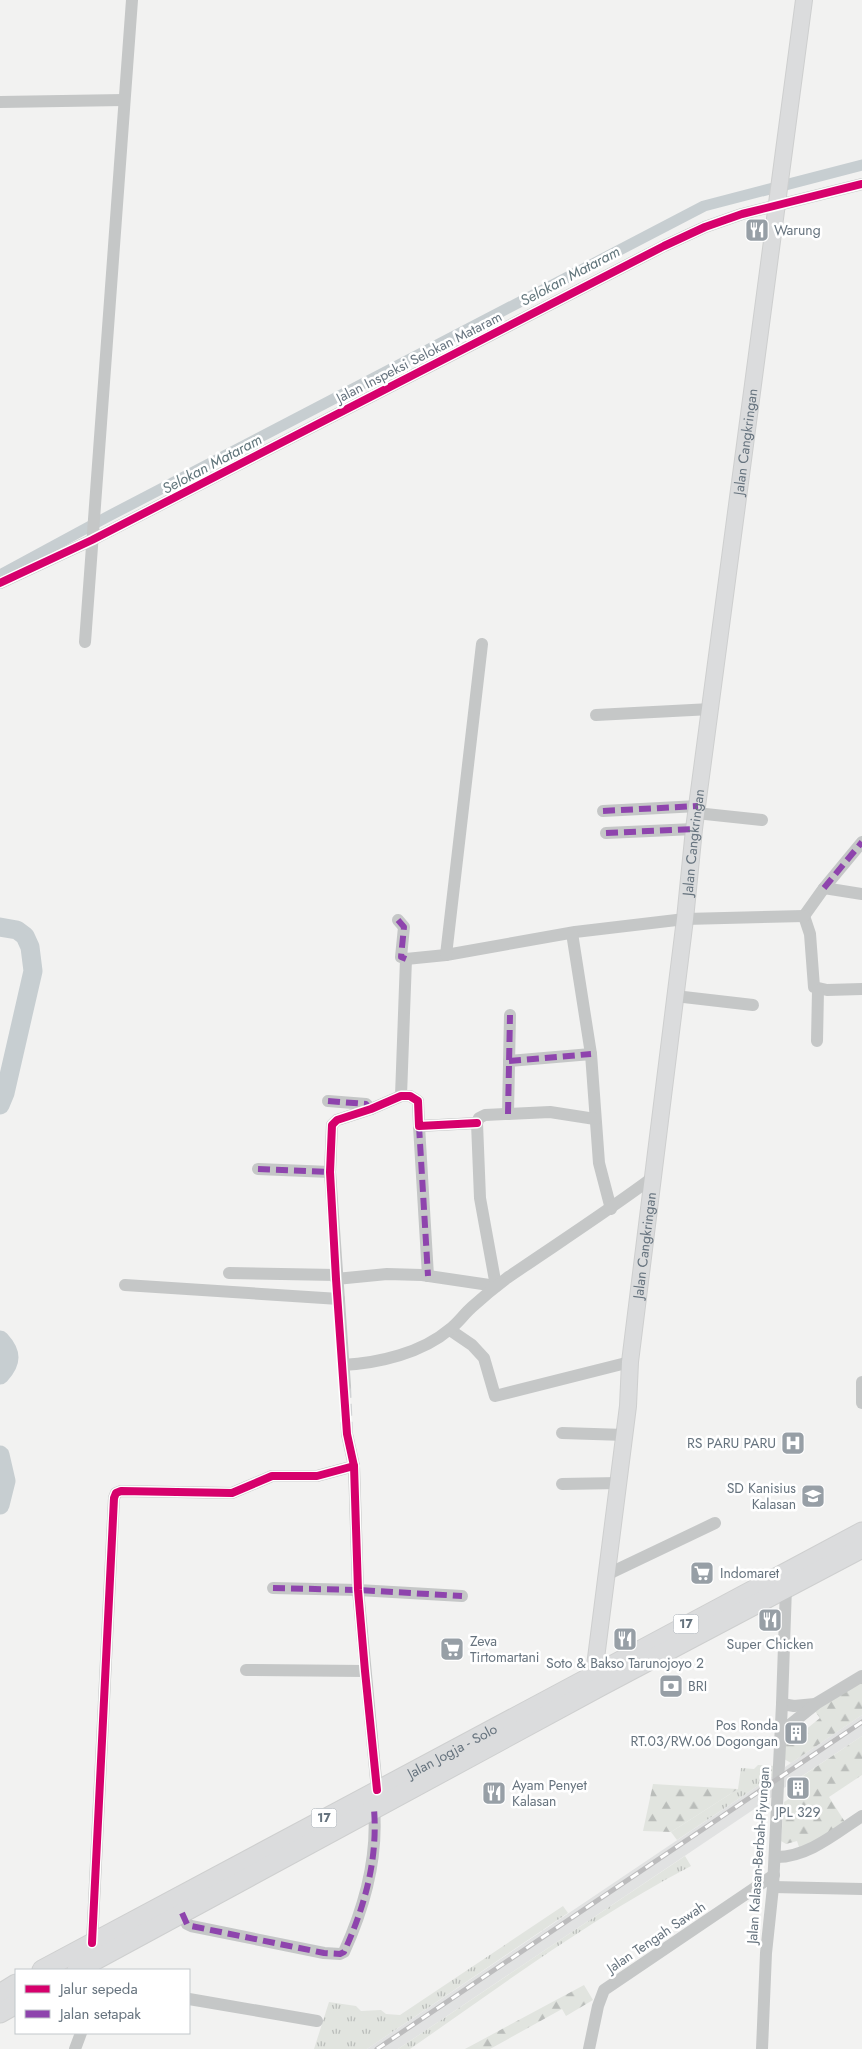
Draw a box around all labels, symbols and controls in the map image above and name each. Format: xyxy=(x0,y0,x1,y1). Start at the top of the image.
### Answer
restaurant icon: Warung xyxy=(744,217,770,243)
place label: Warung xyxy=(774,220,821,240)
water label: Selokan Mataram xyxy=(516,240,624,312)
street label: Jalan Inspeksi Selokan Mataram xyxy=(331,306,505,409)
street label: Jalan Cangkringan xyxy=(728,387,762,498)
water label: Selokan Mataram xyxy=(158,428,266,500)
street label: Jalan Cangkringan xyxy=(677,788,709,899)
street label: Jalan Cangkringan xyxy=(628,1191,661,1302)
hospital icon: RS PARU PARU xyxy=(780,1430,806,1456)
place label: RS PARU PARU xyxy=(687,1433,776,1453)
place label: SD Kanisius Kalasan xyxy=(727,1478,796,1514)
school or university icon: SD Kanisius Kalasan xyxy=(800,1483,826,1509)
supermarket icon: Indomaret xyxy=(689,1560,715,1586)
place label: Indomaret xyxy=(720,1563,780,1583)
restaurant icon: Super Chicken xyxy=(757,1607,783,1633)
road number: 17 xyxy=(674,1615,698,1634)
restaurant icon: Soto & Bakso Tarunojoyo 2 xyxy=(612,1626,638,1652)
place label: Zeva Tirtomartani xyxy=(470,1631,540,1667)
place label: Super Chicken xyxy=(727,1634,814,1654)
supermarket icon: Zeva Tirtomartani xyxy=(439,1636,465,1662)
place label: Soto & Bakso Tarunojoyo 2 xyxy=(546,1653,704,1673)
bank icon: BRI xyxy=(658,1673,684,1699)
place label: BRI xyxy=(688,1676,707,1696)
place label: Pos Ronda RT.03/RW.06 Dogongan xyxy=(630,1715,778,1751)
street label: Jalan Jogja - Solo xyxy=(402,1719,501,1784)
building icon: Pos Ronda RT.03/RW.06 Dogongan xyxy=(783,1720,809,1746)
street label: Jalan Kalasan-Berbah-Piyungan xyxy=(742,1766,774,1946)
place label: Ayam Penyet Kalasan xyxy=(512,1775,587,1811)
building icon: JPL 329 xyxy=(785,1775,811,1801)
restaurant icon: Ayam Penyet Kalasan xyxy=(481,1780,507,1806)
place label: JPL 329 xyxy=(773,1802,821,1822)
road number: 17 xyxy=(312,1809,336,1828)
street label: Jalan Tengah Sawah xyxy=(601,1896,709,1979)
legend xyxy=(15,1969,190,2034)
text: Jalur sepeda xyxy=(58,1978,138,2000)
text: Jalan setapak xyxy=(58,2003,141,2025)

